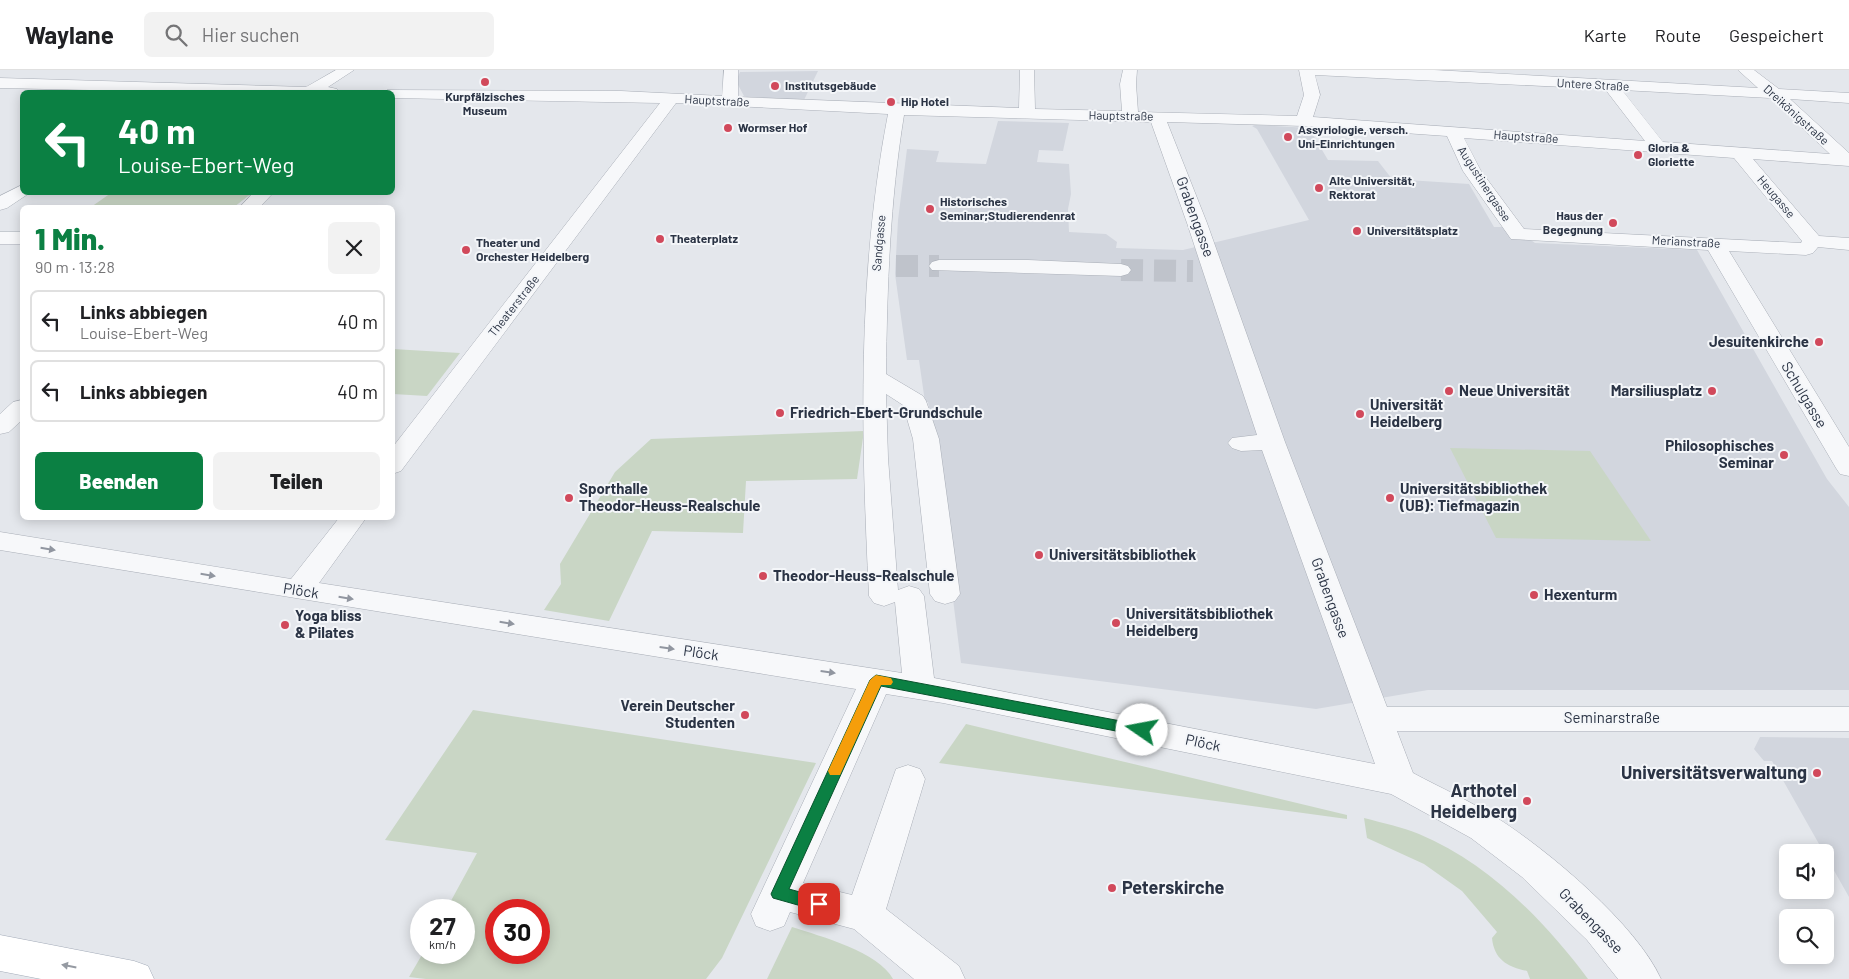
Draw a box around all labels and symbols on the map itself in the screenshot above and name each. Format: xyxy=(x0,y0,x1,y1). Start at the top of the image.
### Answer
street label: Untere Straße xyxy=(1556,75,1630,93)
marker: Kurpfälzisches Museum xyxy=(479,76,491,88)
place label: Institutsgebäude xyxy=(785,78,877,92)
marker: Institutsgebäude xyxy=(769,80,781,92)
street label: Dreikönigstraße xyxy=(1761,81,1832,147)
place label: Kurpfälzisches Museum xyxy=(445,89,525,117)
street label: Hauptstraße xyxy=(684,91,750,109)
place label: Hip Hotel xyxy=(901,94,949,108)
marker: Hip Hotel xyxy=(885,96,897,108)
street label: Hauptstraße xyxy=(1088,107,1154,123)
place label: Wormser Hof xyxy=(738,120,808,134)
marker: Wormser Hof xyxy=(722,122,734,134)
place label: Assyriologie, versch. Uni-Einrichtungen xyxy=(1298,122,1408,150)
street label: Hauptstraße xyxy=(1493,127,1559,145)
marker: Assyriologie, versch. Uni-Einrichtungen xyxy=(1282,131,1294,143)
place label: Gloria & Gloriette xyxy=(1648,140,1695,168)
street label: Augustinergasse xyxy=(1455,143,1514,224)
marker: Gloria & Gloriette xyxy=(1632,149,1644,161)
street label: Heugasse xyxy=(1755,172,1799,220)
place label: Alte Universität, Rektorat xyxy=(1329,173,1415,201)
street label: Grabengasse xyxy=(1173,174,1219,259)
marker: Alte Universität, Rektorat xyxy=(1313,182,1325,194)
place label: Historisches Seminar;Studierendenrat xyxy=(940,194,1076,222)
marker: Historisches Seminar;Studierendenrat xyxy=(924,203,936,215)
place label: Haus der Begegnung xyxy=(1543,208,1603,236)
street label: Sandgasse xyxy=(869,214,887,272)
marker: Haus der Begegnung xyxy=(1607,217,1619,229)
place label: Universitätsplatz xyxy=(1367,223,1458,237)
marker: Universitätsplatz xyxy=(1351,225,1363,237)
place label: Theaterplatz xyxy=(670,231,738,245)
street label: Merianstraße xyxy=(1651,232,1721,250)
marker: Theaterplatz xyxy=(654,233,666,245)
place label: Theater und Orchester Heidelberg xyxy=(476,235,589,263)
marker: Theater und Orchester Heidelberg xyxy=(460,244,472,256)
street label: Theaterstraße xyxy=(485,272,542,339)
place label: Jesuitenkirche xyxy=(1709,332,1809,350)
marker: Jesuitenkirche xyxy=(1813,336,1825,348)
street label: Schulgasse xyxy=(1778,358,1832,431)
place label: Neue Universität xyxy=(1459,381,1570,399)
place label: Marsiliusplatz xyxy=(1611,381,1702,399)
marker: Neue Universität xyxy=(1443,385,1455,397)
marker: Marsiliusplatz xyxy=(1706,385,1718,397)
place label: Universität Heidelberg xyxy=(1370,395,1444,430)
place label: Friedrich-Ebert-Grundschule xyxy=(790,403,983,421)
marker: Friedrich-Ebert-Grundschule xyxy=(774,407,786,419)
marker: Universität Heidelberg xyxy=(1354,408,1366,420)
place label: Philosophisches Seminar xyxy=(1665,436,1774,471)
marker: Philosophisches Seminar xyxy=(1778,449,1790,461)
place label: Sporthalle Theodor-Heuss-Realschule xyxy=(579,479,761,514)
place label: Universitätsbibliothek (UB): Tiefmagazin xyxy=(1399,479,1547,514)
marker: Sporthalle Theodor-Heuss-Realschule xyxy=(563,492,575,504)
marker: Universitätsbibliothek (UB): Tiefmagazin xyxy=(1384,492,1396,504)
one-way arrow xyxy=(40,545,56,553)
place label: Universitätsbibliothek xyxy=(1049,545,1196,563)
marker: Universitätsbibliothek xyxy=(1033,549,1045,561)
street label: Grabengasse xyxy=(1308,555,1354,640)
place label: Theodor-Heuss-Realschule xyxy=(773,566,955,584)
marker: Theodor-Heuss-Realschule xyxy=(757,570,769,582)
one-way arrow xyxy=(201,572,217,580)
street label: Plöck xyxy=(282,578,321,602)
place label: Hexenturm xyxy=(1544,585,1617,603)
marker: Hexenturm xyxy=(1528,589,1540,601)
one-way arrow xyxy=(338,594,354,602)
place label: Universitätsbibliothek Heidelberg xyxy=(1126,604,1273,639)
place label: Yoga bliss & Pilates xyxy=(295,606,362,641)
marker: Universitätsbibliothek Heidelberg xyxy=(1110,617,1122,629)
marker: Yoga bliss & Pilates xyxy=(279,619,291,631)
one-way arrow xyxy=(499,620,515,628)
street label: Plöck xyxy=(682,641,721,663)
one-way arrow xyxy=(659,644,675,652)
one-way arrow xyxy=(820,668,836,676)
place label: Verein Deutscher Studenten xyxy=(621,696,735,731)
position arrow xyxy=(1115,703,1167,755)
street label: Seminarstraße xyxy=(1564,708,1660,726)
marker: Verein Deutscher Studenten xyxy=(739,709,751,721)
street label: Plöck xyxy=(1184,730,1223,755)
place label: Universitätsverwaltung xyxy=(1621,761,1807,783)
marker: Universitätsverwaltung xyxy=(1811,767,1823,779)
place label: Arthotel Heidelberg xyxy=(1430,779,1517,822)
marker: Arthotel Heidelberg xyxy=(1521,795,1533,807)
place label: Peterskirche xyxy=(1122,876,1224,898)
marker: Peterskirche xyxy=(1106,882,1118,894)
pin xyxy=(798,883,840,925)
street label: Grabengasse xyxy=(1556,884,1627,957)
speed limit sign: 30 xyxy=(485,899,550,964)
one-way arrow xyxy=(61,962,77,970)

